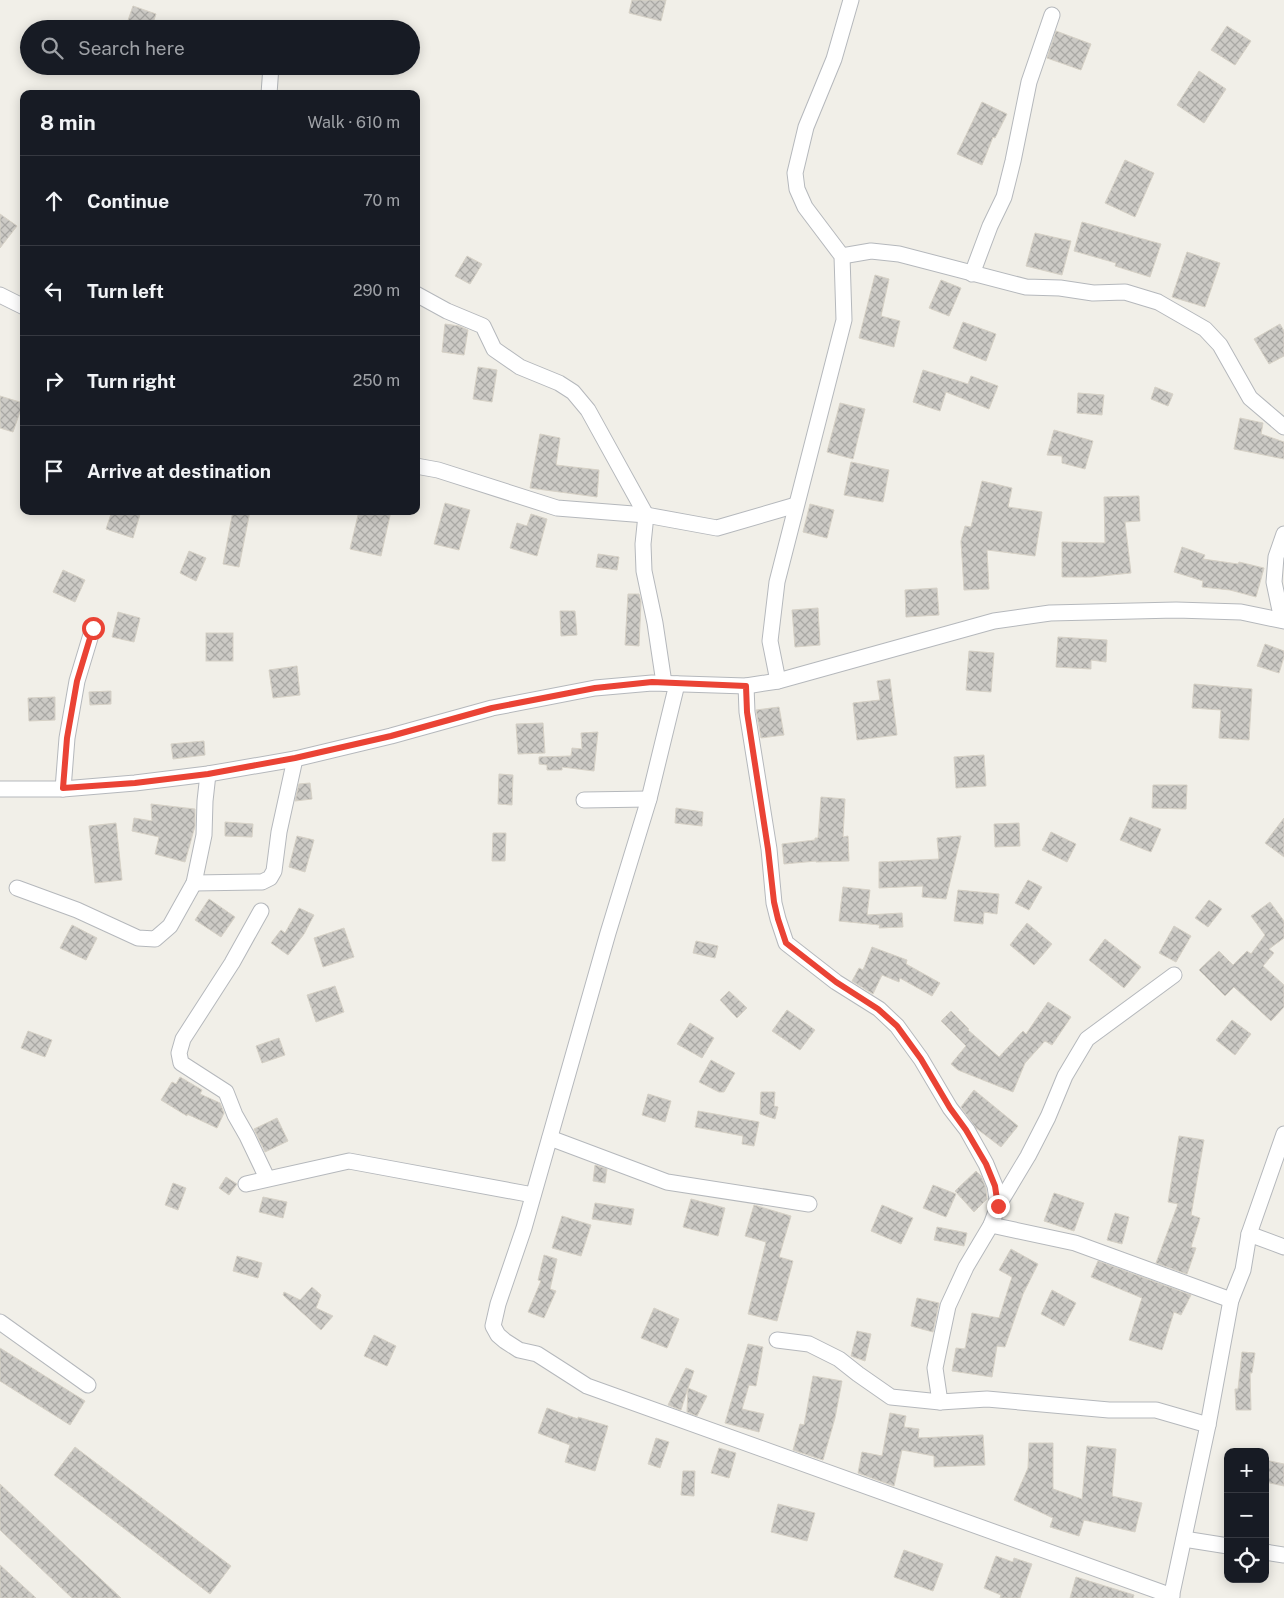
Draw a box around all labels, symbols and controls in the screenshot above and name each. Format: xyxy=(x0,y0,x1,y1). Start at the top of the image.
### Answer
search box xyxy=(20,20,420,75)
icon: search xyxy=(38,34,66,62)
text: Search here xyxy=(78,37,185,59)
text: 8 min xyxy=(40,110,96,135)
text: Walk · 610 m xyxy=(308,113,400,132)
icon: ahead xyxy=(40,187,68,215)
text: Continue xyxy=(87,190,169,212)
text: 70 m xyxy=(363,191,400,210)
icon: left xyxy=(40,277,68,305)
text: Turn left xyxy=(87,280,164,302)
text: 290 m xyxy=(353,281,400,300)
icon: right xyxy=(40,367,68,395)
text: Turn right xyxy=(87,370,176,392)
text: 250 m xyxy=(353,371,400,390)
icon: arrive xyxy=(40,457,68,485)
text: Arrive at destination xyxy=(87,460,271,482)
route start xyxy=(82,617,105,640)
route end xyxy=(987,1195,1010,1218)
map controls xyxy=(1224,1448,1269,1583)
button: + xyxy=(1224,1448,1269,1493)
button: − xyxy=(1224,1493,1269,1538)
button: locate xyxy=(1224,1538,1269,1583)

